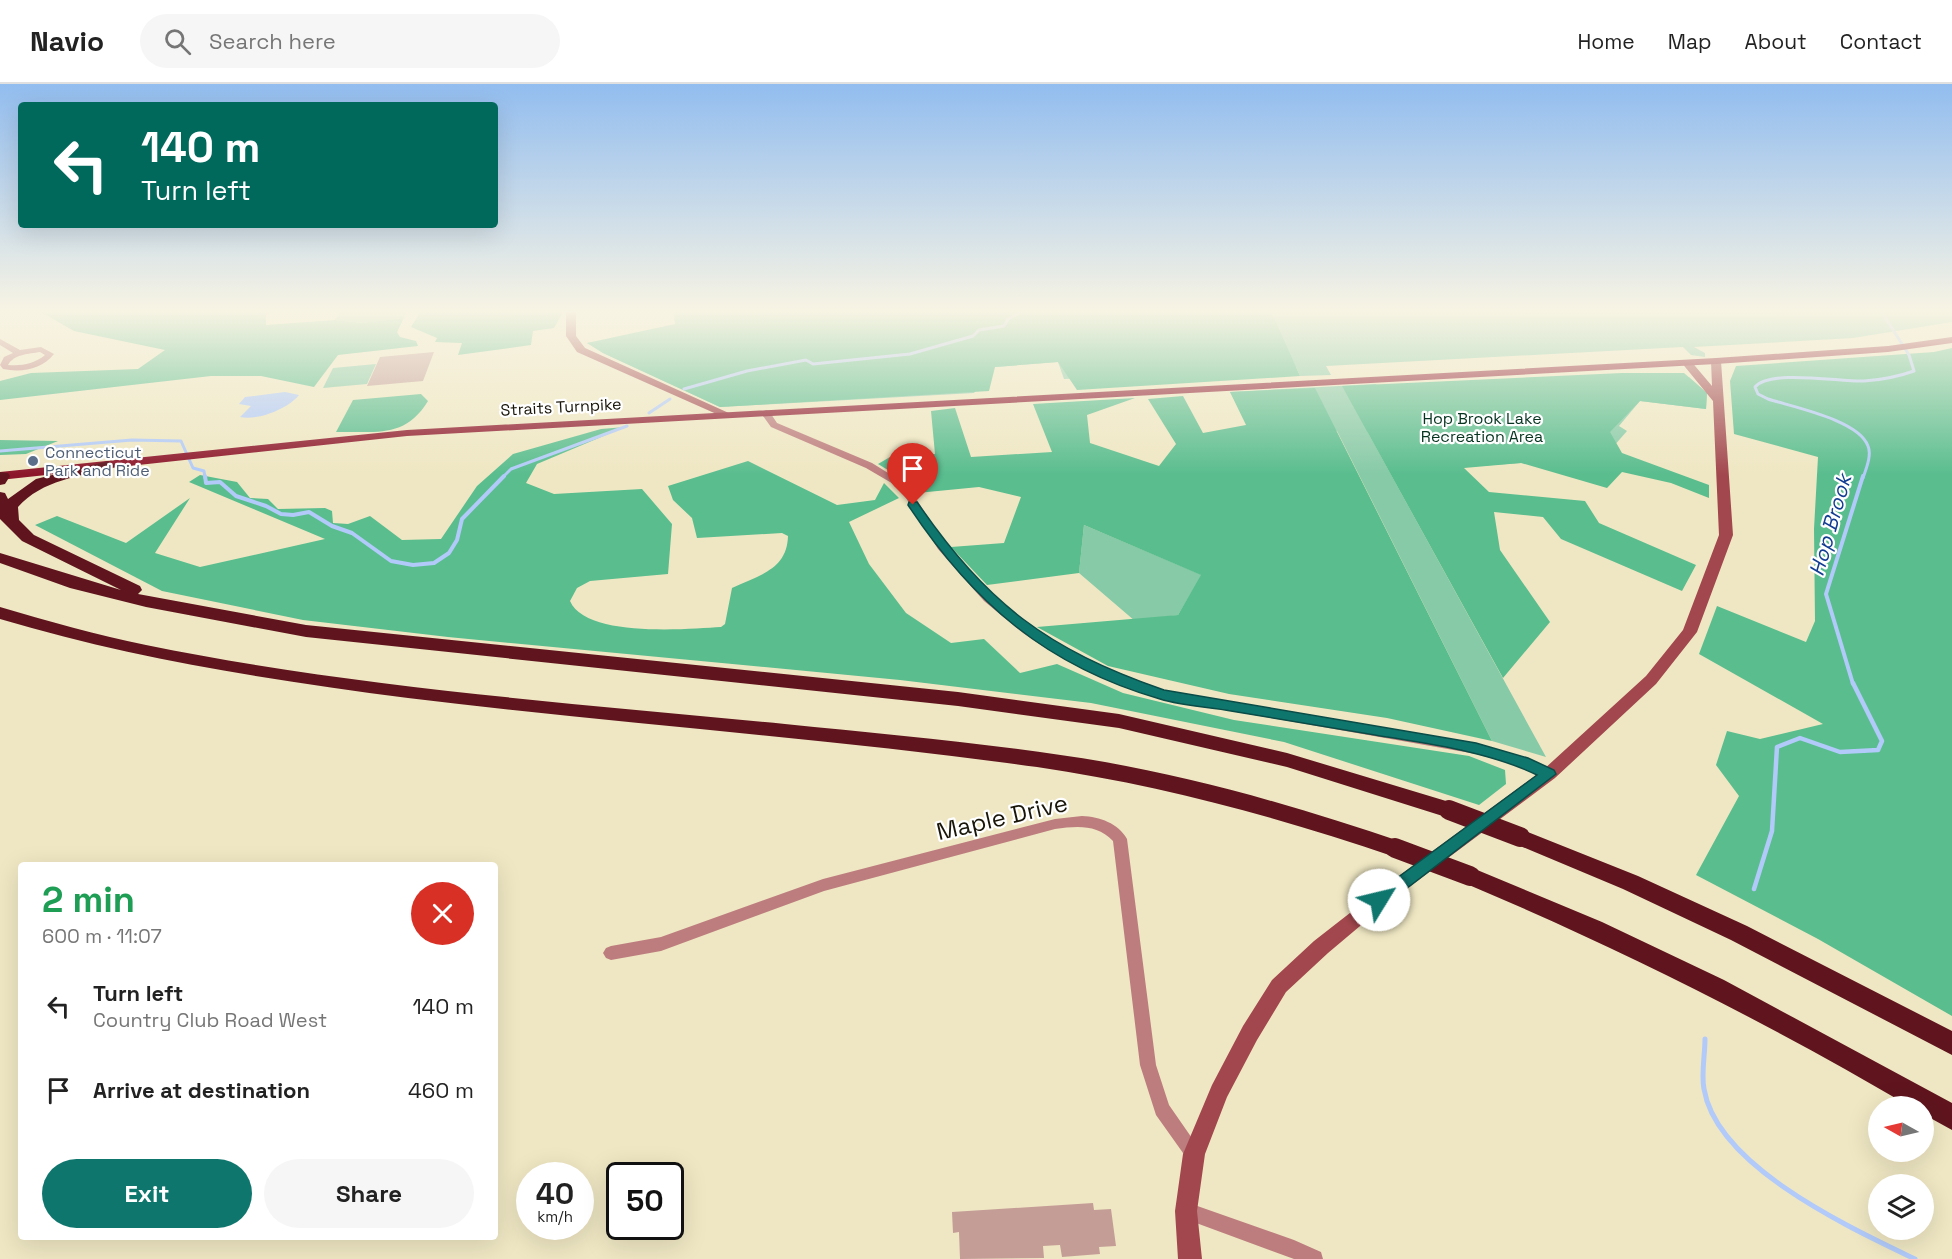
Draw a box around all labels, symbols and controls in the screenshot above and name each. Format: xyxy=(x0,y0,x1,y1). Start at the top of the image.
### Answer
search box xyxy=(140,14,560,68)
text: Navio xyxy=(30,23,104,59)
icon: search xyxy=(161,25,194,58)
text: Search here xyxy=(209,27,336,55)
text: Home xyxy=(1577,28,1635,55)
text: Map xyxy=(1668,28,1712,55)
text: About xyxy=(1745,28,1807,55)
text: Contact xyxy=(1840,28,1922,55)
text: 140 m xyxy=(141,121,260,174)
icon: left xyxy=(42,126,120,204)
text: Turn left xyxy=(141,173,251,208)
street label: Straits Turnpike xyxy=(500,393,622,421)
park label: Hop Brook Lake Recreation Area xyxy=(1421,408,1543,447)
place label: Connecticut Park and Ride xyxy=(45,442,150,481)
pin xyxy=(887,443,938,505)
icon: arrive xyxy=(896,452,929,485)
marker: Connecticut Park and Ride xyxy=(26,454,40,468)
water label: Hop Brook xyxy=(1803,469,1858,579)
street label: Maple Drive xyxy=(933,787,1071,847)
position arrow xyxy=(1347,868,1411,932)
text: 2 min xyxy=(42,877,135,923)
button: close xyxy=(411,882,474,945)
text: 600 m · 11:07 xyxy=(42,923,162,949)
text: Turn left xyxy=(93,979,183,1007)
icon: left xyxy=(42,990,75,1023)
text: 140 m xyxy=(412,992,474,1020)
text: Country Club Road West xyxy=(93,1007,327,1033)
icon: arrive xyxy=(42,1074,75,1107)
text: Arrive at destination xyxy=(93,1076,310,1104)
text: 460 m xyxy=(408,1076,474,1104)
north arrow xyxy=(1868,1096,1934,1162)
map controls xyxy=(1868,1096,1934,1240)
button: Exit xyxy=(42,1159,252,1228)
button: Share xyxy=(264,1159,474,1228)
speed limit sign: 50 xyxy=(606,1162,684,1240)
text: 40 xyxy=(536,1174,574,1213)
button: layers xyxy=(1868,1174,1934,1240)
text: km/h xyxy=(537,1207,573,1226)

